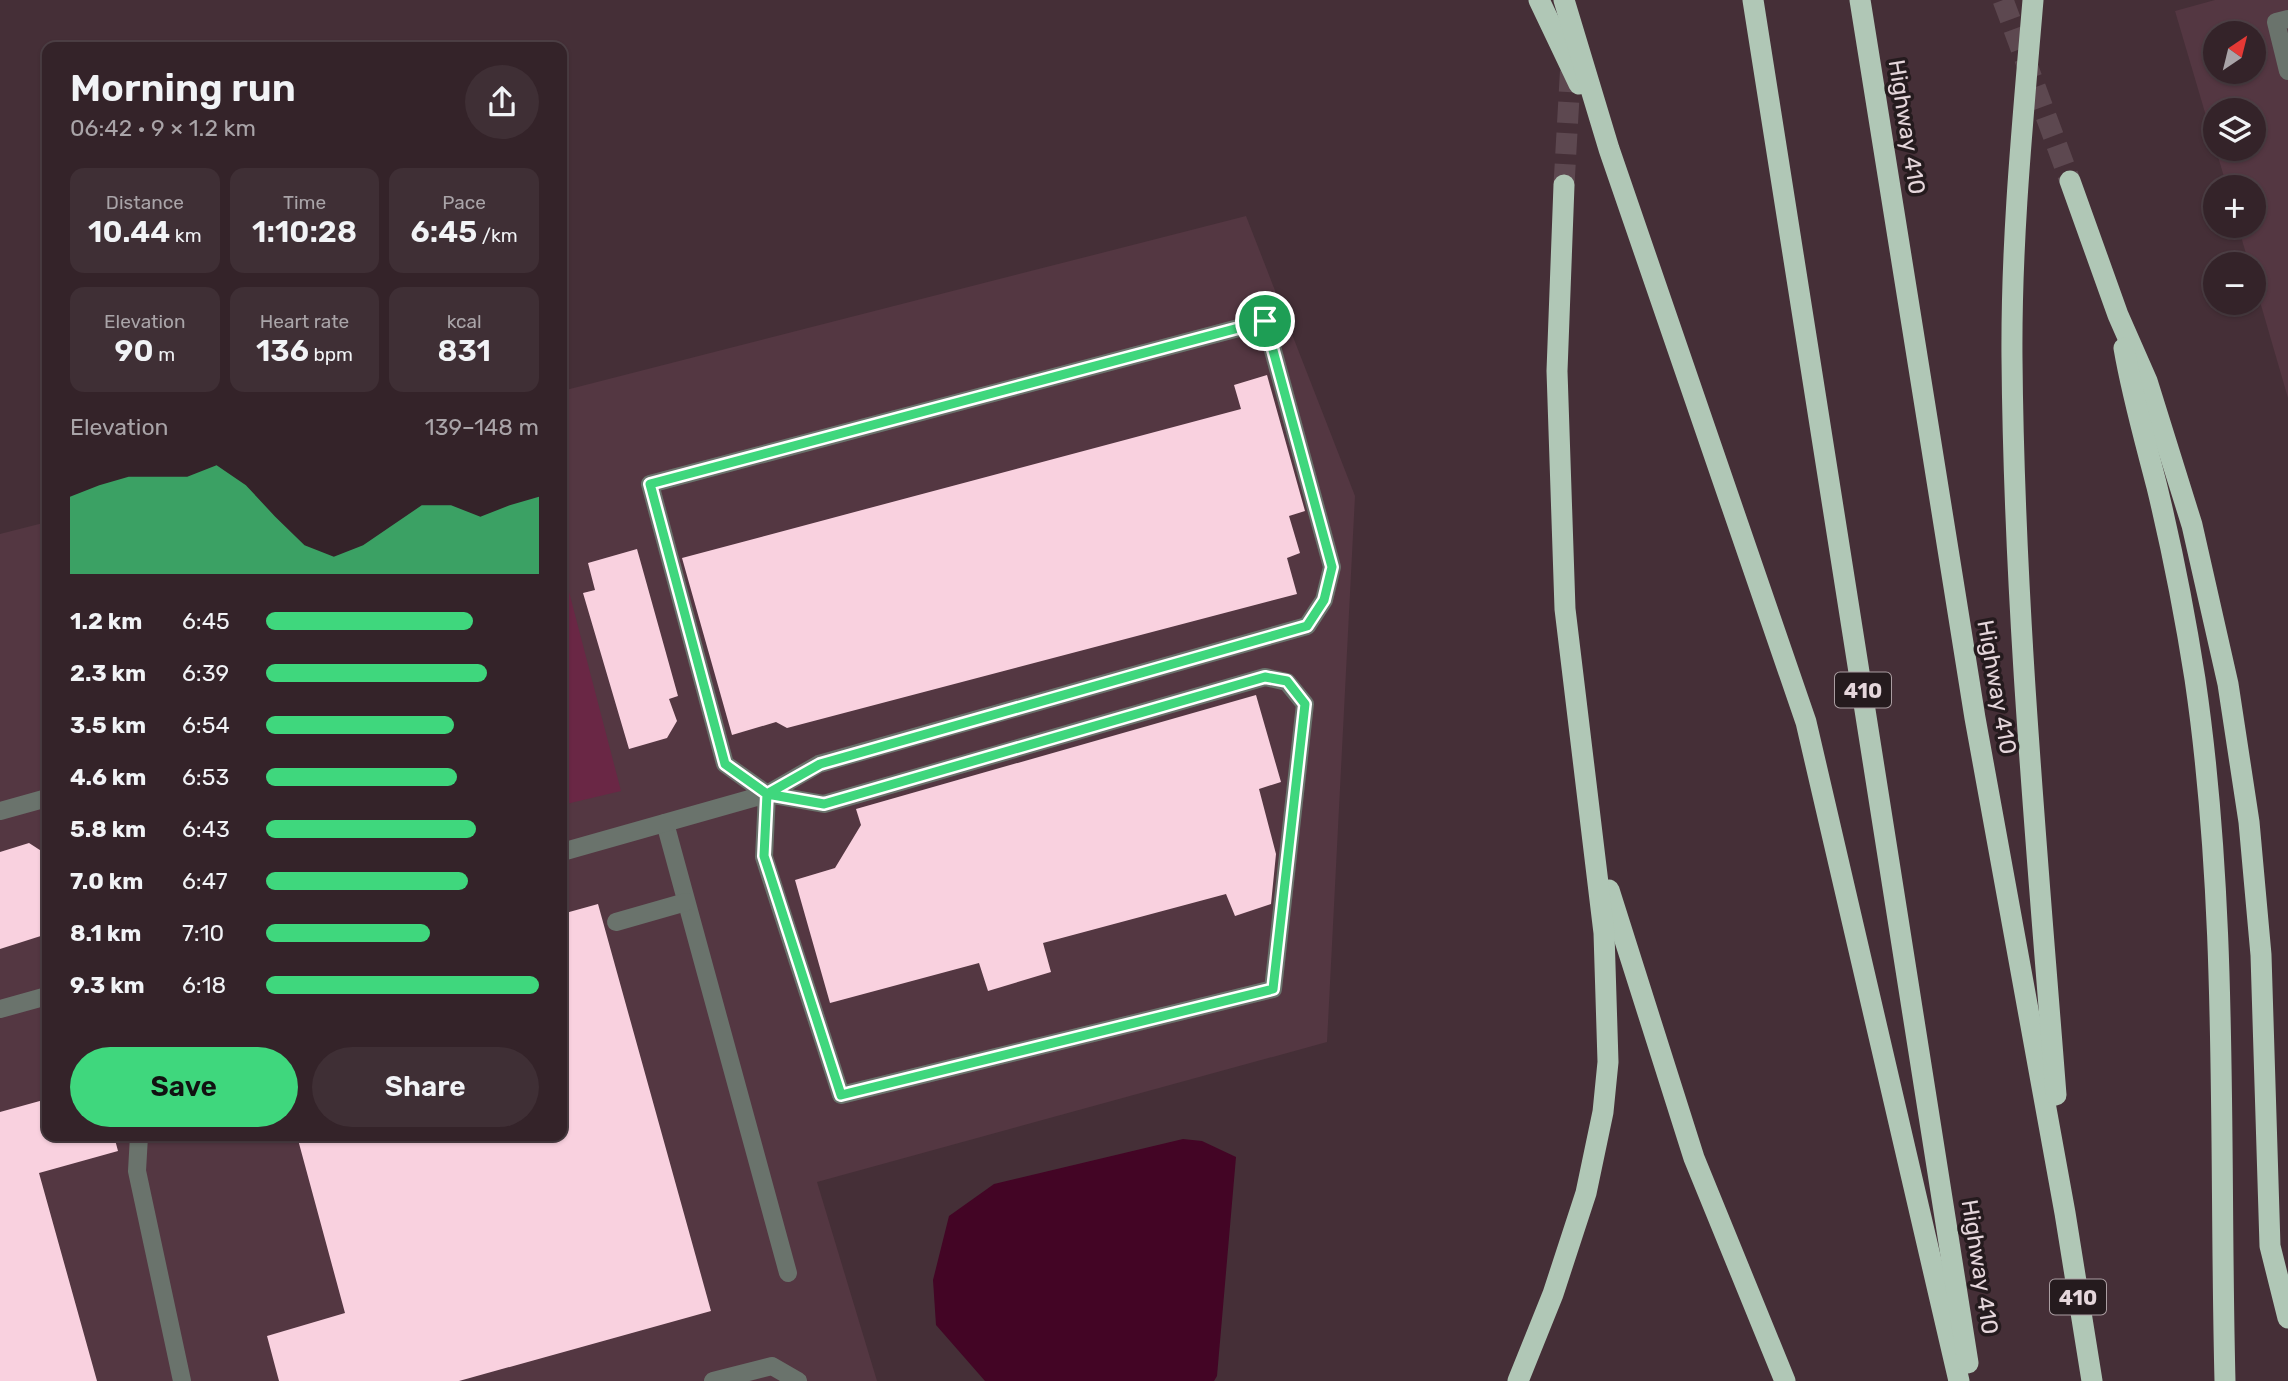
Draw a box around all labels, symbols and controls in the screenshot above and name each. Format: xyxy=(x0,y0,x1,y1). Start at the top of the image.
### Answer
north arrow xyxy=(2203,21,2266,84)
map controls xyxy=(2203,21,2266,315)
street label: Highway 410 xyxy=(1883,58,1931,196)
text: Morning run xyxy=(70,65,296,111)
button: share xyxy=(465,65,539,139)
button: layers xyxy=(2203,98,2266,161)
text: 06:42 · 9 × 1.2 km xyxy=(70,114,256,142)
button: + xyxy=(2203,175,2266,238)
text: Distance xyxy=(106,191,184,214)
text: Time xyxy=(283,191,326,214)
text: Pace xyxy=(442,191,486,214)
text: 10.44 xyxy=(88,214,170,250)
text: 1:10:28 xyxy=(252,214,357,250)
text: 6:45 xyxy=(411,214,477,250)
text: km xyxy=(170,224,202,247)
text: /km xyxy=(477,224,518,247)
button: − xyxy=(2203,252,2266,315)
pin xyxy=(1235,291,1295,351)
icon: arrive xyxy=(1246,302,1284,340)
text: Elevation xyxy=(104,310,186,333)
text: Heart rate xyxy=(260,310,349,333)
text: kcal xyxy=(447,310,482,333)
text: 90 xyxy=(115,333,154,369)
text: 136 xyxy=(256,333,309,369)
text: 831 xyxy=(438,333,491,369)
text: m xyxy=(154,343,175,366)
text: bpm xyxy=(309,343,353,366)
text: Elevation xyxy=(70,413,169,441)
text: 139–148 m xyxy=(425,413,539,441)
text: 1.2 km xyxy=(70,607,142,635)
text: 6:45 xyxy=(182,607,230,635)
street label: Highway 410 xyxy=(1971,618,2023,756)
text: 2.3 km xyxy=(70,659,146,687)
text: 6:39 xyxy=(182,659,229,687)
road number: 410 xyxy=(1835,672,1891,708)
text: 3.5 km xyxy=(70,711,146,739)
text: 6:54 xyxy=(182,711,230,739)
text: 4.6 km xyxy=(70,763,146,791)
text: 6:53 xyxy=(182,763,229,791)
text: 5.8 km xyxy=(70,815,146,843)
text: 6:43 xyxy=(182,815,230,843)
text: 7.0 km xyxy=(70,867,143,895)
text: 6:47 xyxy=(182,867,227,895)
text: 8.1 km xyxy=(70,919,141,947)
text: 7:10 xyxy=(182,919,224,947)
text: 9.3 km xyxy=(70,971,145,999)
text: 6:18 xyxy=(182,971,226,999)
button: Save xyxy=(70,1047,298,1127)
button: Share xyxy=(312,1047,539,1127)
street label: Highway 410 xyxy=(1956,1198,2004,1336)
road number: 410 xyxy=(2050,1280,2106,1314)

